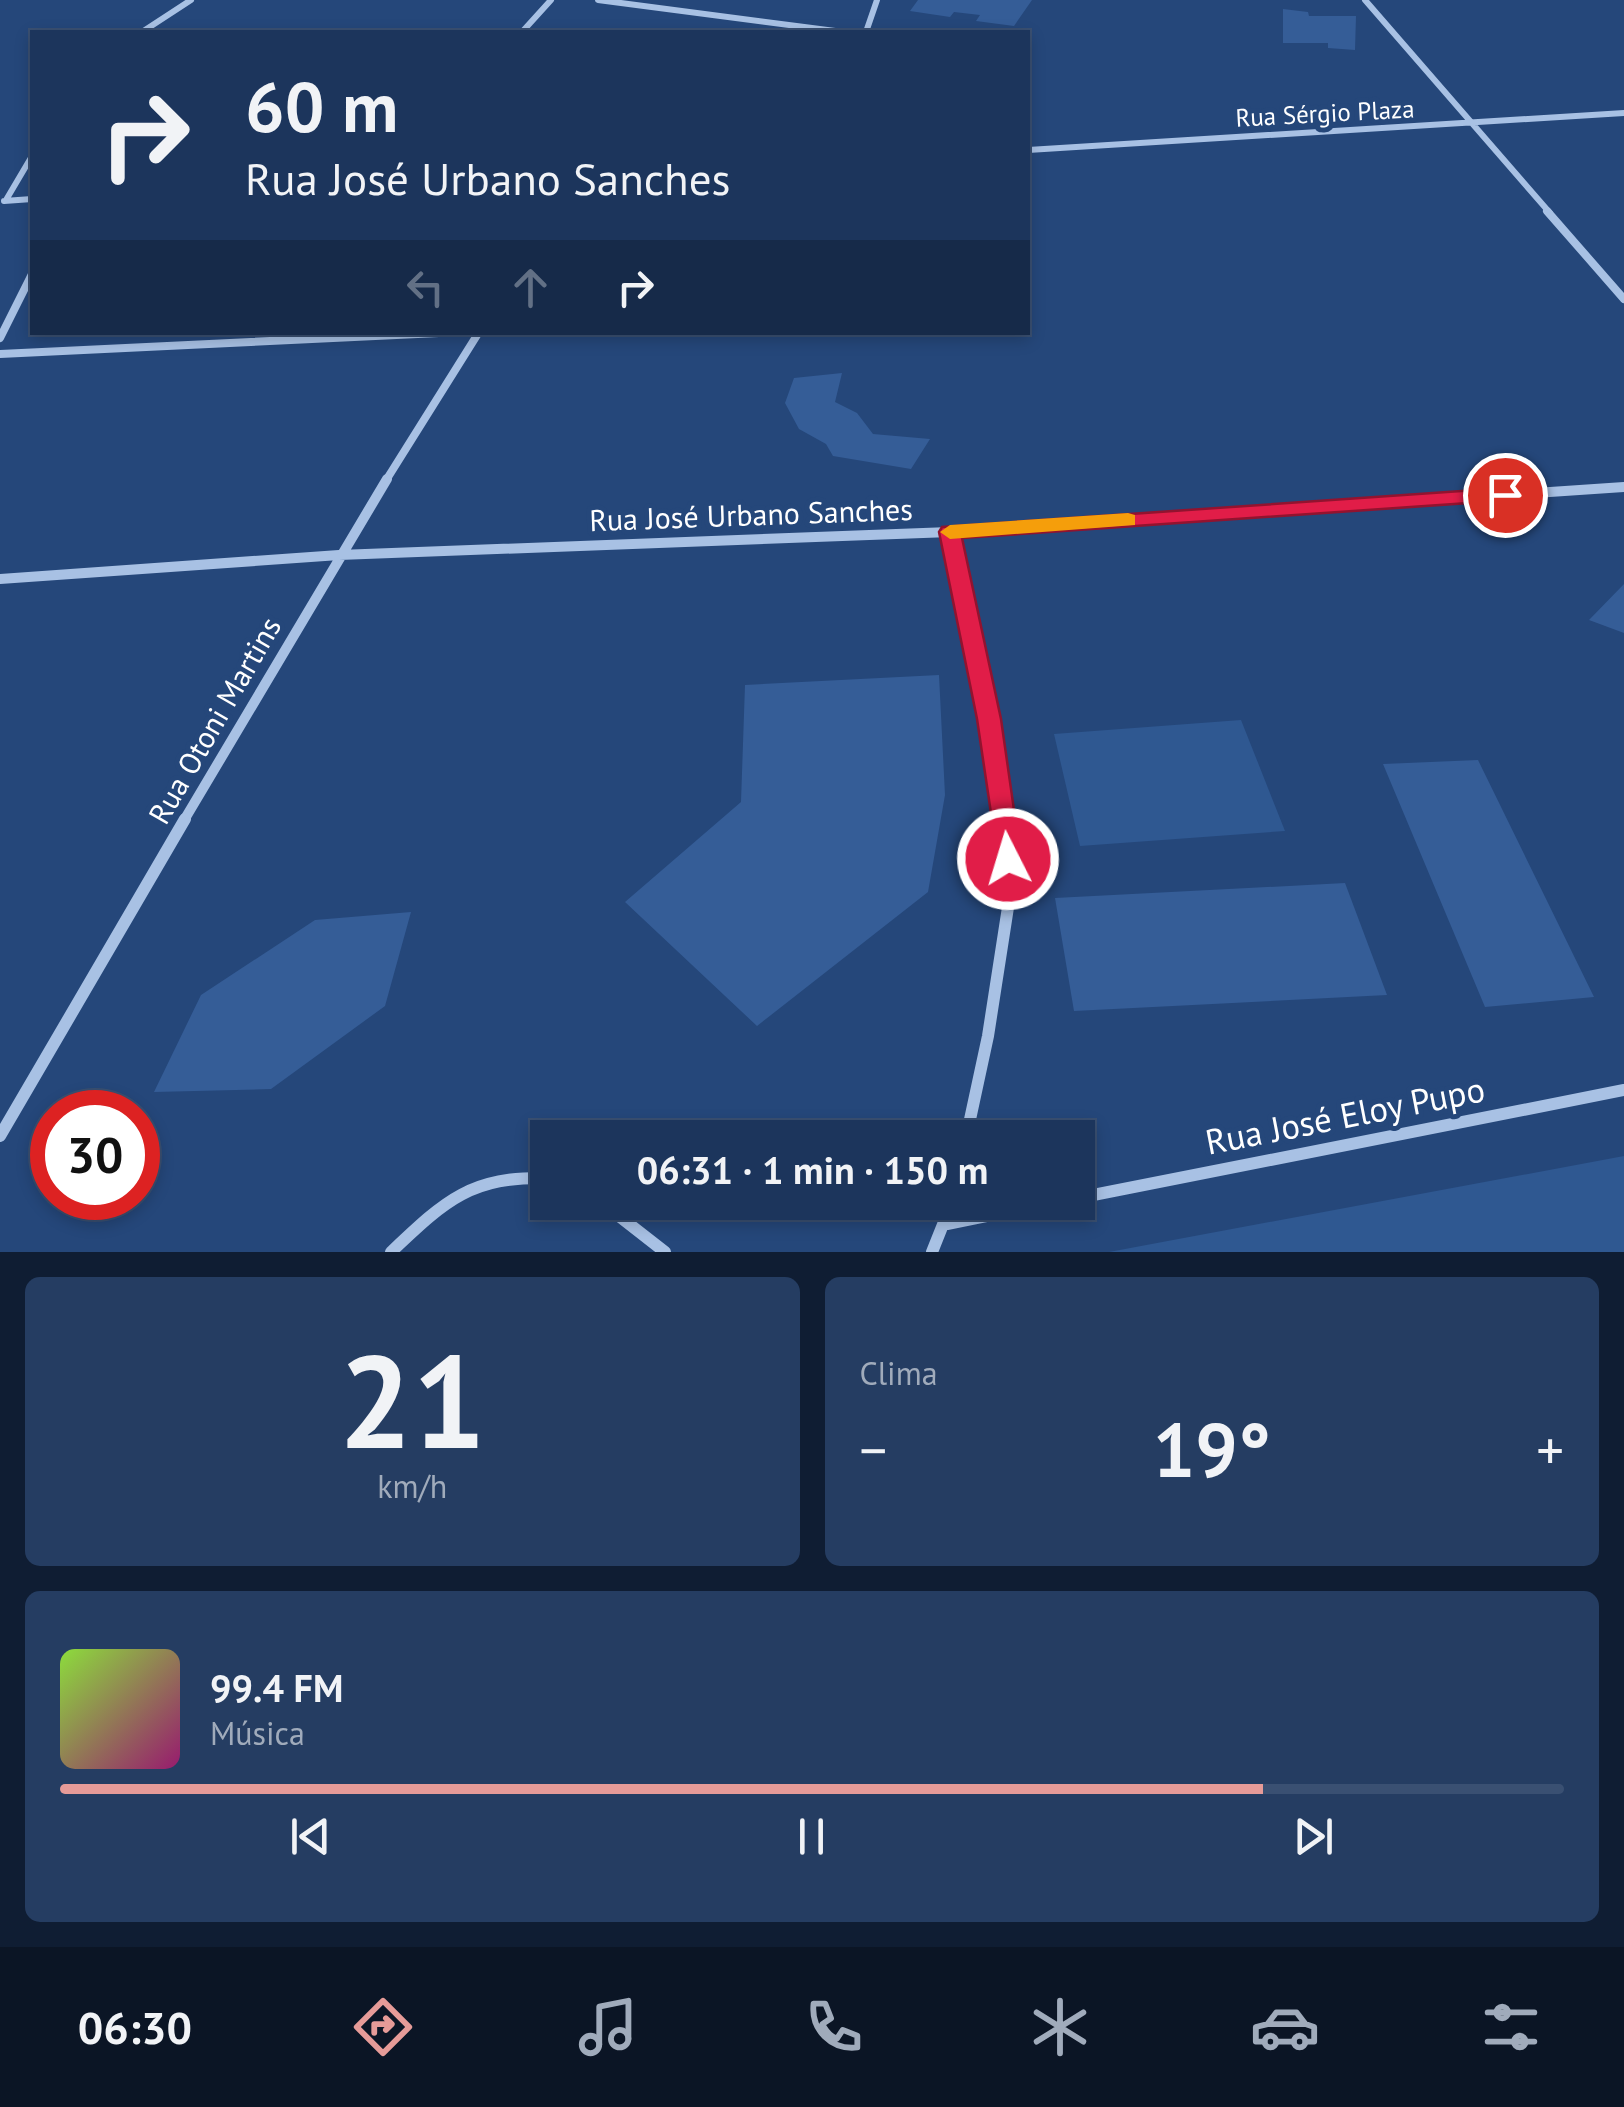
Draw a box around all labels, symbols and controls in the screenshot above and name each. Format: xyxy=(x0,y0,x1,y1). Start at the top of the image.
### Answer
text: 60 m xyxy=(245,61,398,151)
icon: right xyxy=(80,70,210,200)
street label: Rua Sérgio Plaza xyxy=(1235,92,1415,134)
text: Rua José Urbano Sanches xyxy=(245,149,731,207)
icon: left xyxy=(398,260,453,315)
icon: ahead xyxy=(503,260,558,315)
icon: right xyxy=(608,260,663,315)
pin xyxy=(1463,453,1548,538)
icon: arrive xyxy=(1478,468,1533,523)
street label: Rua José Urbano Sanches xyxy=(589,489,913,539)
street label: Rua Otoni Martins xyxy=(139,610,289,830)
position arrow xyxy=(956,807,1060,911)
street label: Rua José Eloy Pupo xyxy=(1201,1065,1489,1165)
speed limit sign: 30 xyxy=(30,1090,160,1220)
text: 06:31 · 1 min · 150 m xyxy=(637,1145,988,1194)
text: 21 xyxy=(339,1316,486,1484)
text: Clima xyxy=(860,1352,938,1394)
text: 19° xyxy=(1153,1401,1271,1498)
text: − xyxy=(860,1414,887,1485)
text: + xyxy=(1536,1414,1564,1485)
text: km/h xyxy=(377,1465,447,1507)
text: 99.4 FM xyxy=(210,1663,343,1712)
text: Música xyxy=(210,1712,305,1754)
icon: previous xyxy=(283,1809,338,1864)
icon: pause xyxy=(784,1809,839,1864)
icon: next xyxy=(1286,1809,1341,1864)
icon: directions xyxy=(348,1992,418,2062)
icon: music xyxy=(573,1992,643,2062)
icon: phone xyxy=(799,1992,869,2062)
icon: climate xyxy=(1025,1992,1095,2062)
icon: car xyxy=(1250,1992,1320,2062)
icon: filters xyxy=(1476,1992,1546,2062)
text: 06:30 xyxy=(78,1998,192,2056)

